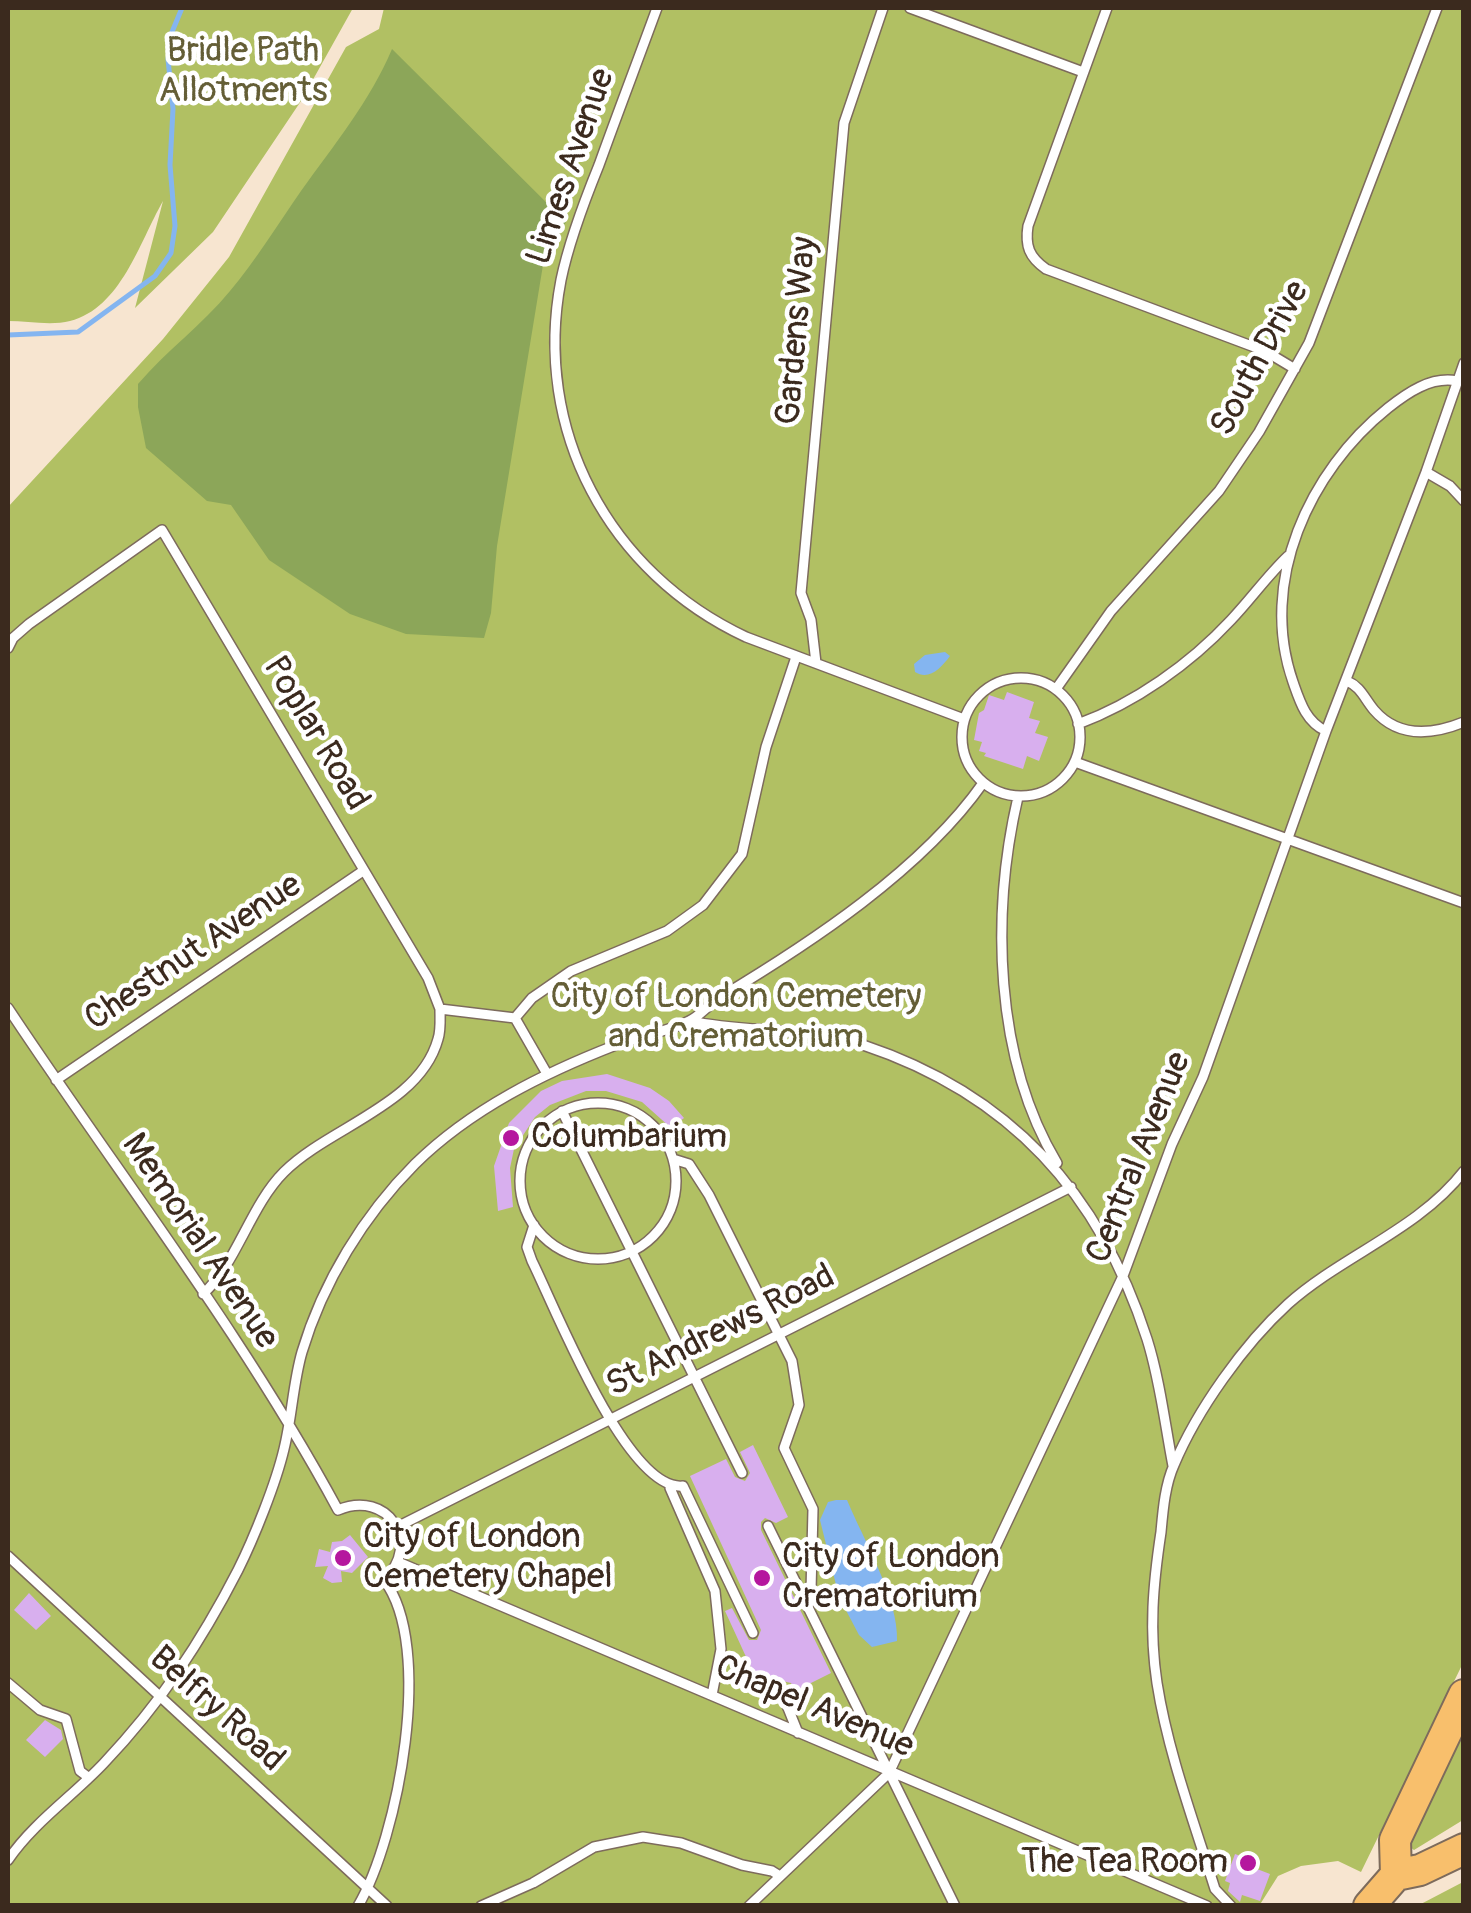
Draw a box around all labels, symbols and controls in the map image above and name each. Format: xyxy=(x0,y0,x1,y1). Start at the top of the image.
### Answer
park label: Bridle Path Allotments xyxy=(158,31,328,113)
street label: Limes Avenue xyxy=(519,64,625,270)
street label: Gardens Way xyxy=(769,235,827,427)
street label: South Drive xyxy=(1203,274,1319,444)
street label: Poplar Road xyxy=(253,649,377,819)
street label: Chestnut Avenue xyxy=(78,865,310,1041)
park label: City of London Cemetery and Crematorium xyxy=(551,977,921,1059)
street label: Central Avenue xyxy=(1079,1046,1201,1270)
place label: Columbarium xyxy=(531,1117,727,1159)
street label: Memorial Avenue xyxy=(112,1126,286,1358)
marker: Columbarium xyxy=(500,1127,522,1149)
street label: St Andrews Road xyxy=(600,1256,842,1408)
place label: City of London Cemetery Chapel xyxy=(363,1517,613,1599)
place label: City of London Crematorium xyxy=(782,1537,1000,1619)
marker: City of London Cemetery Chapel xyxy=(332,1547,354,1569)
marker: City of London Crematorium xyxy=(751,1567,773,1589)
street label: Belfry Road xyxy=(140,1638,292,1782)
street label: Chapel Avenue xyxy=(708,1647,920,1769)
place label: The Tea Room xyxy=(1021,1842,1228,1884)
marker: The Tea Room xyxy=(1237,1852,1259,1874)

